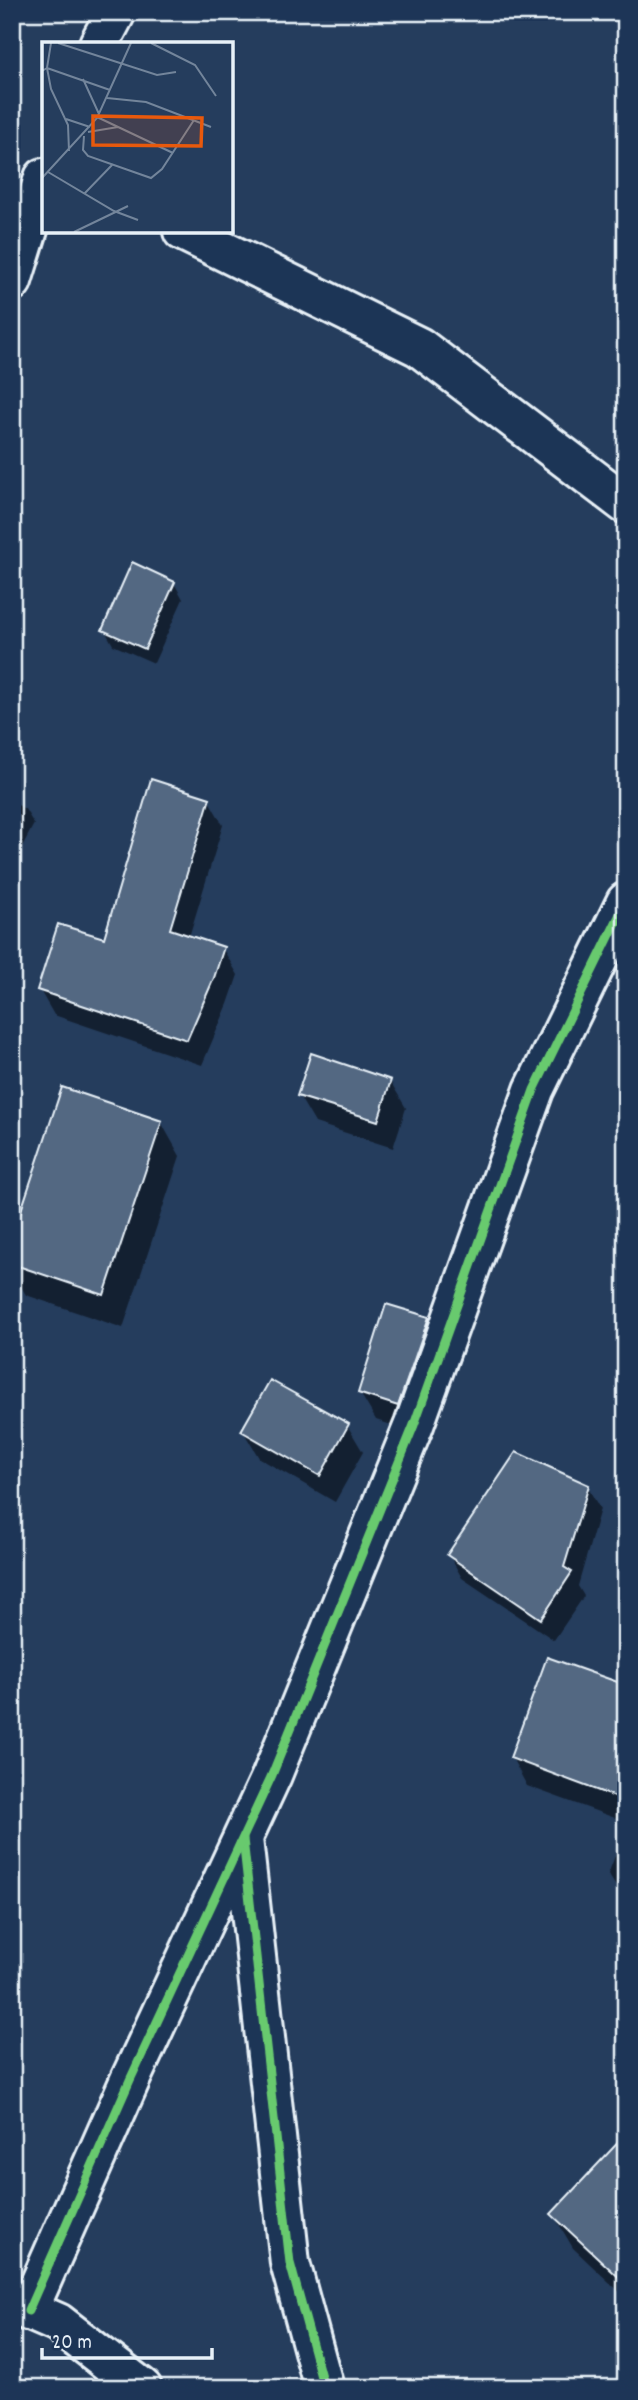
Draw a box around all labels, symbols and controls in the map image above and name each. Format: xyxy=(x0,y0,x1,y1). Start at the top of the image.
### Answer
inset map xyxy=(42,42,233,233)
scale bar xyxy=(42,2316,212,2360)
text: 20 m xyxy=(52,2329,92,2359)

